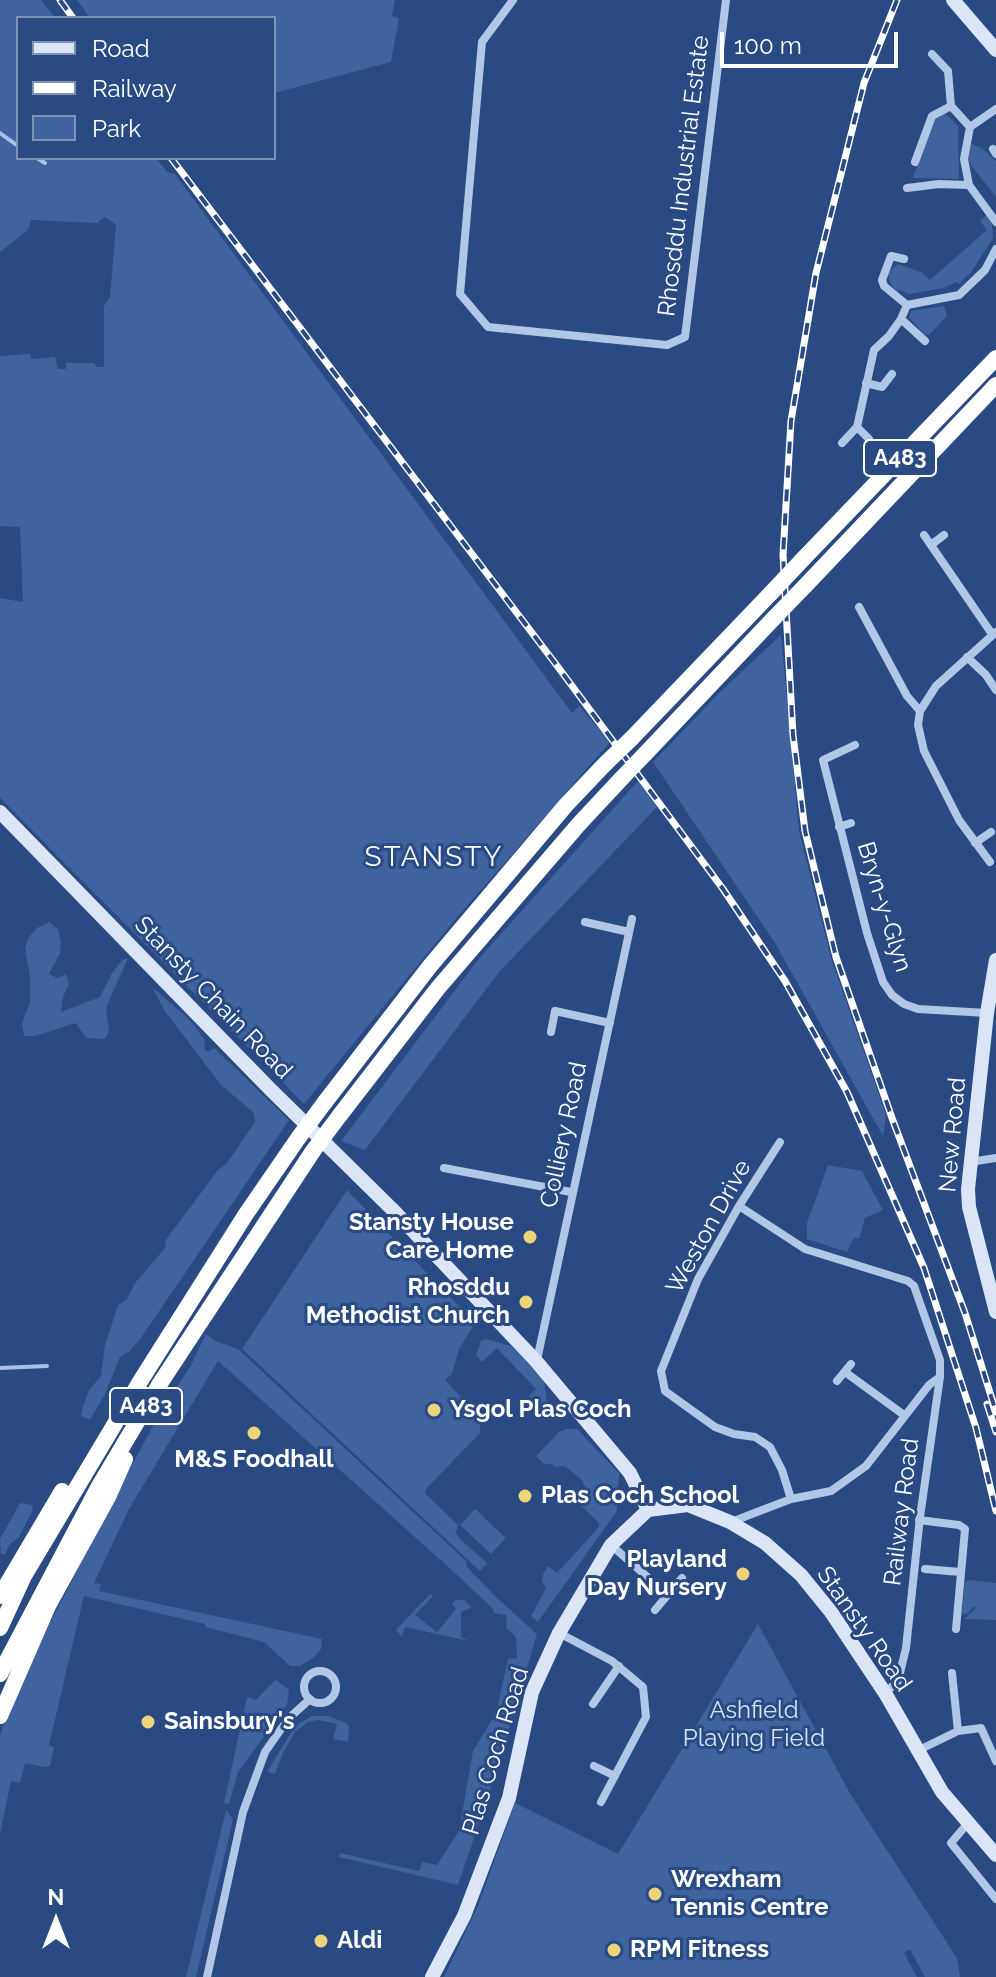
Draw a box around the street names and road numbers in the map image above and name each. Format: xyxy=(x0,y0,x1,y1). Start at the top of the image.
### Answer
street label: Rhosddu Industrial Estate xyxy=(652,34,716,318)
road number: A483 xyxy=(864,440,936,476)
street label: Bryn-y-Glyn xyxy=(851,839,917,975)
street label: Stansty Chain Road xyxy=(128,911,298,1085)
street label: Colliery Road xyxy=(535,1060,593,1210)
street label: New Road xyxy=(934,1076,972,1194)
street label: Weston Drive xyxy=(660,1155,758,1299)
road number: A483 xyxy=(110,1388,182,1424)
street label: Railway Road xyxy=(879,1437,925,1587)
street label: Stansty Road xyxy=(810,1561,918,1697)
street label: Plas Coch Road xyxy=(457,1664,535,1838)

